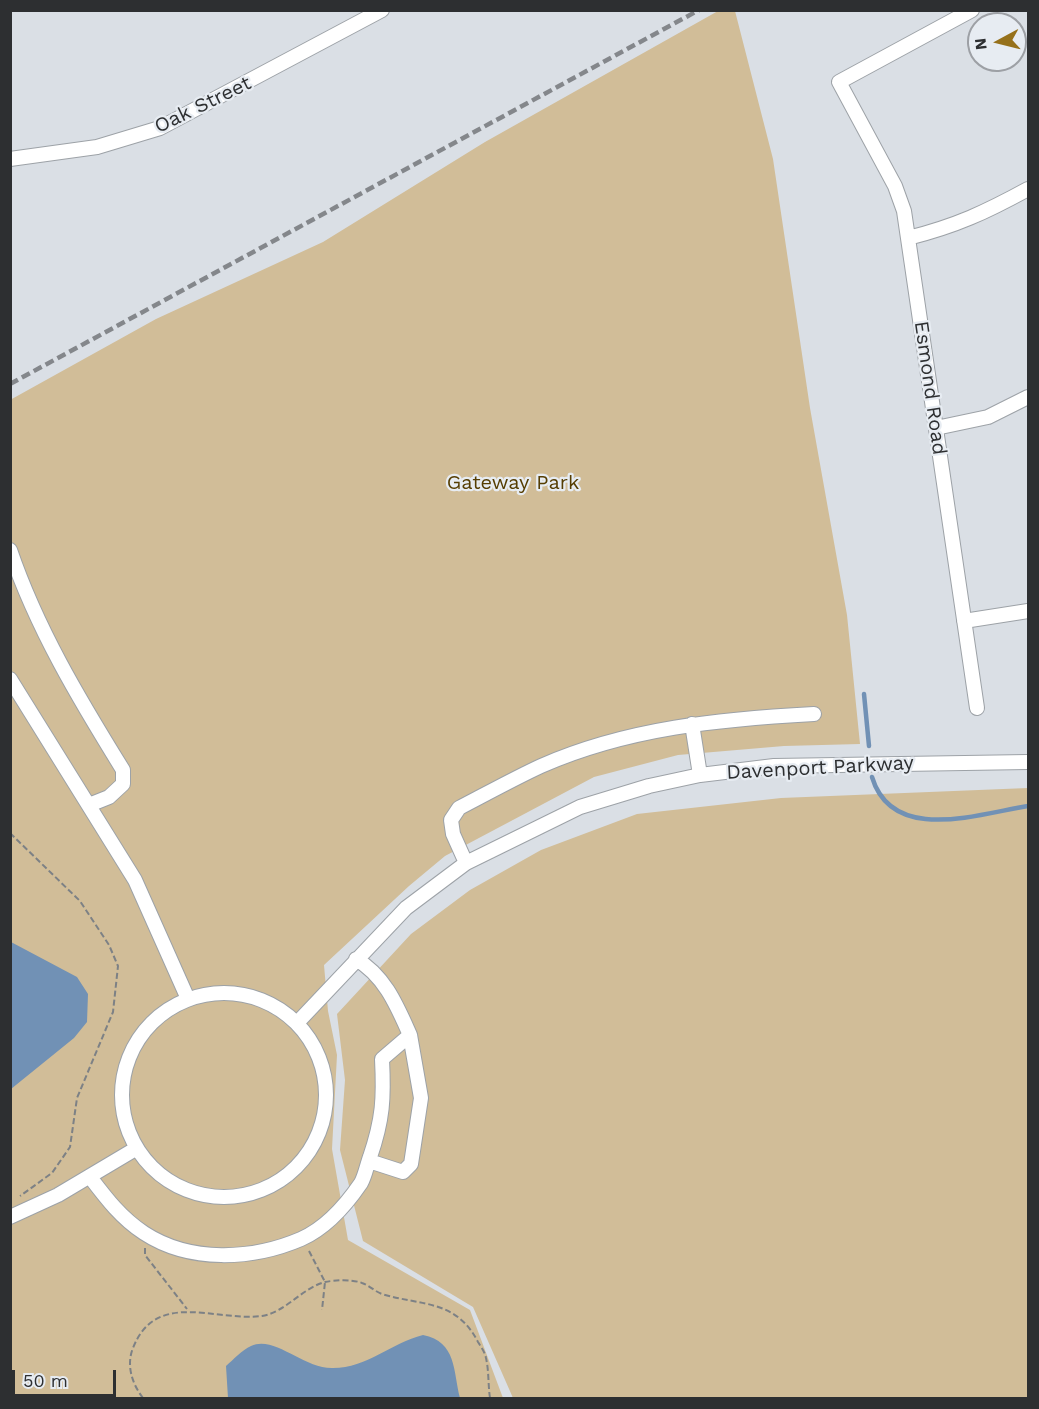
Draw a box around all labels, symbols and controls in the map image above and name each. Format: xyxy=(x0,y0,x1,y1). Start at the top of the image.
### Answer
north arrow xyxy=(967,12,1027,72)
text: N xyxy=(970,37,991,51)
street label: Oak Street xyxy=(151,71,255,139)
street label: Esmond Road xyxy=(909,320,951,456)
park label: Gateway Park xyxy=(447,471,579,495)
street label: Davenport Parkway xyxy=(726,751,914,785)
scale bar xyxy=(15,1358,118,1396)
text: 50 m xyxy=(23,1370,68,1391)

